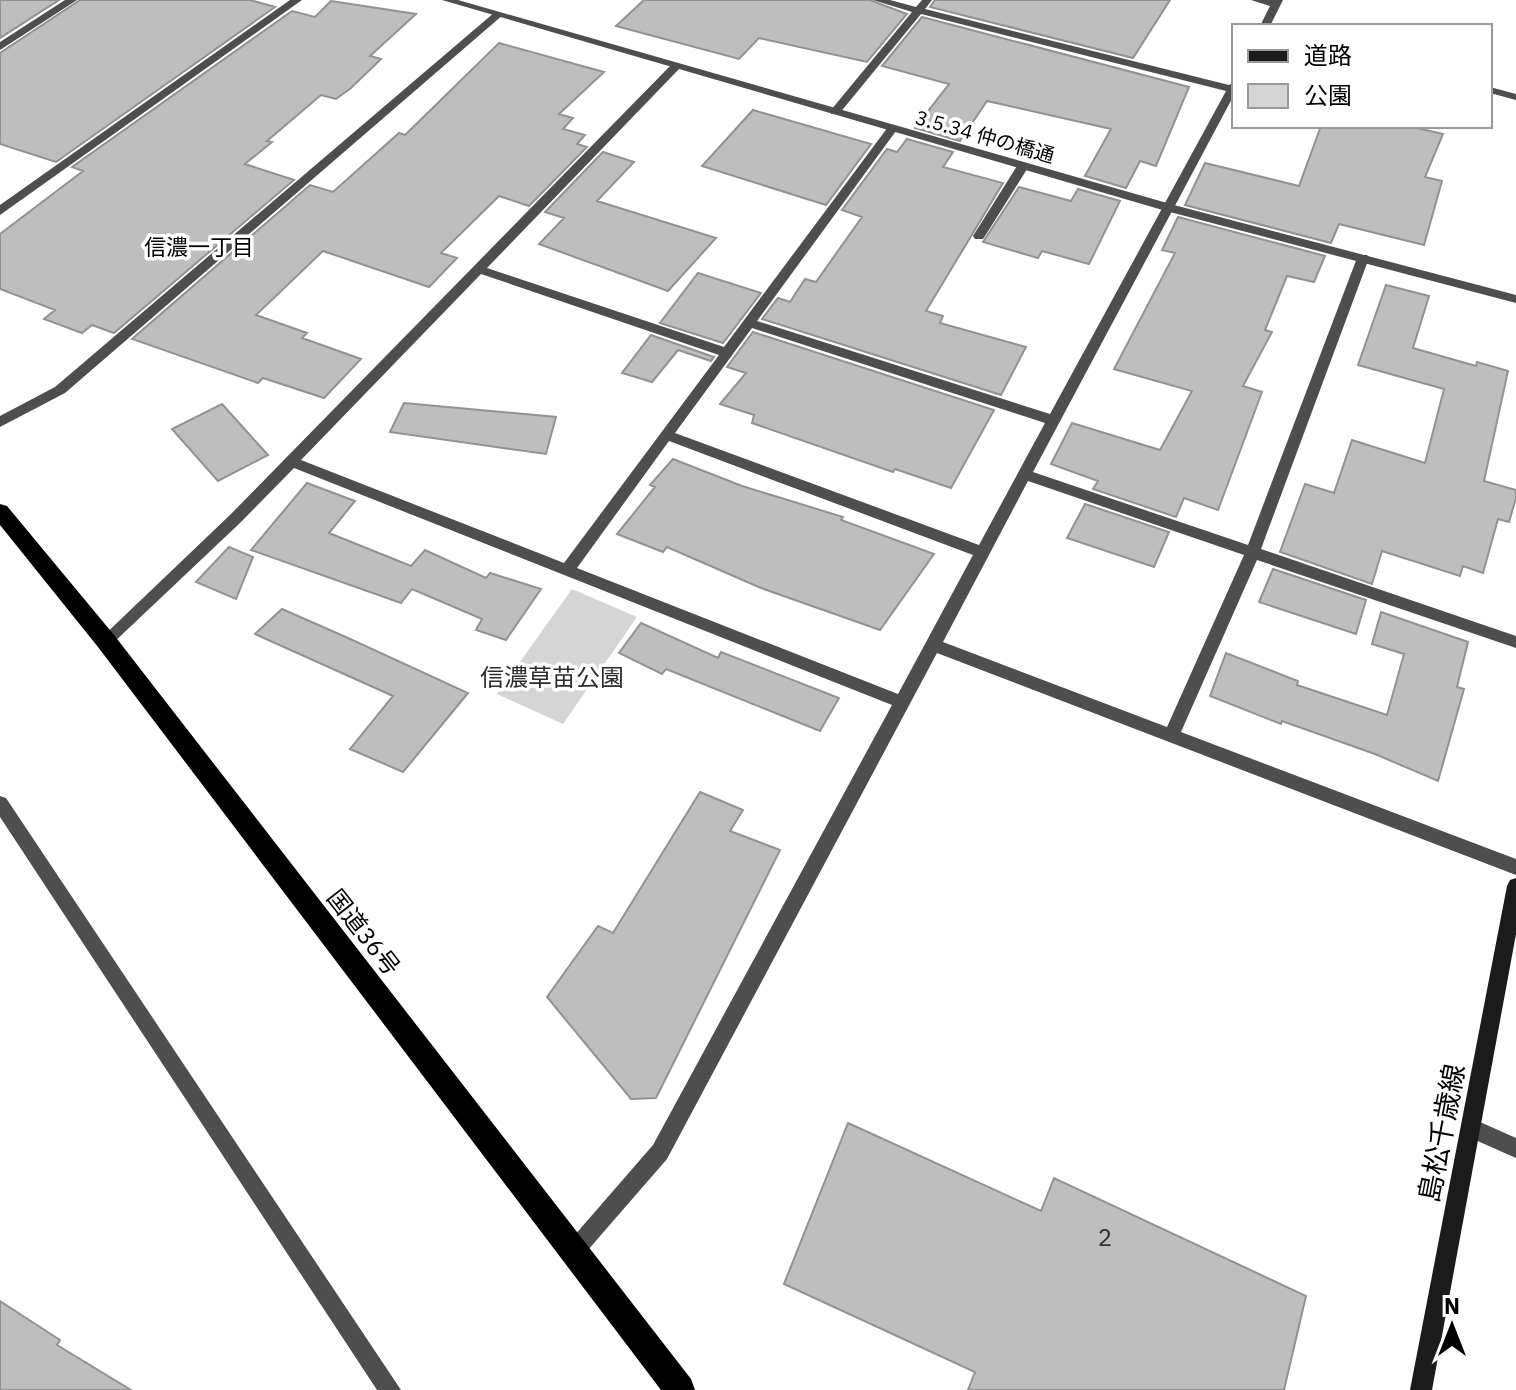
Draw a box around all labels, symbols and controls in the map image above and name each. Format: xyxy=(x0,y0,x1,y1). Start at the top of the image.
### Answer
legend xyxy=(1232,24,1492,128)
text: 道路 xyxy=(1304,39,1352,71)
text: 公園 xyxy=(1304,79,1352,111)
street label: 3.5.34 仲の橋通 xyxy=(912,103,1058,169)
district label: 信濃一丁目 xyxy=(144,232,254,261)
park label: 信濃草苗公園 xyxy=(480,661,624,693)
street label: 国道36号 xyxy=(320,882,408,982)
street label: 島松千歳線 xyxy=(1409,1061,1473,1205)
house number: 2 xyxy=(1098,1221,1112,1253)
north arrow xyxy=(1412,1286,1492,1366)
text: N xyxy=(1444,1291,1460,1320)

